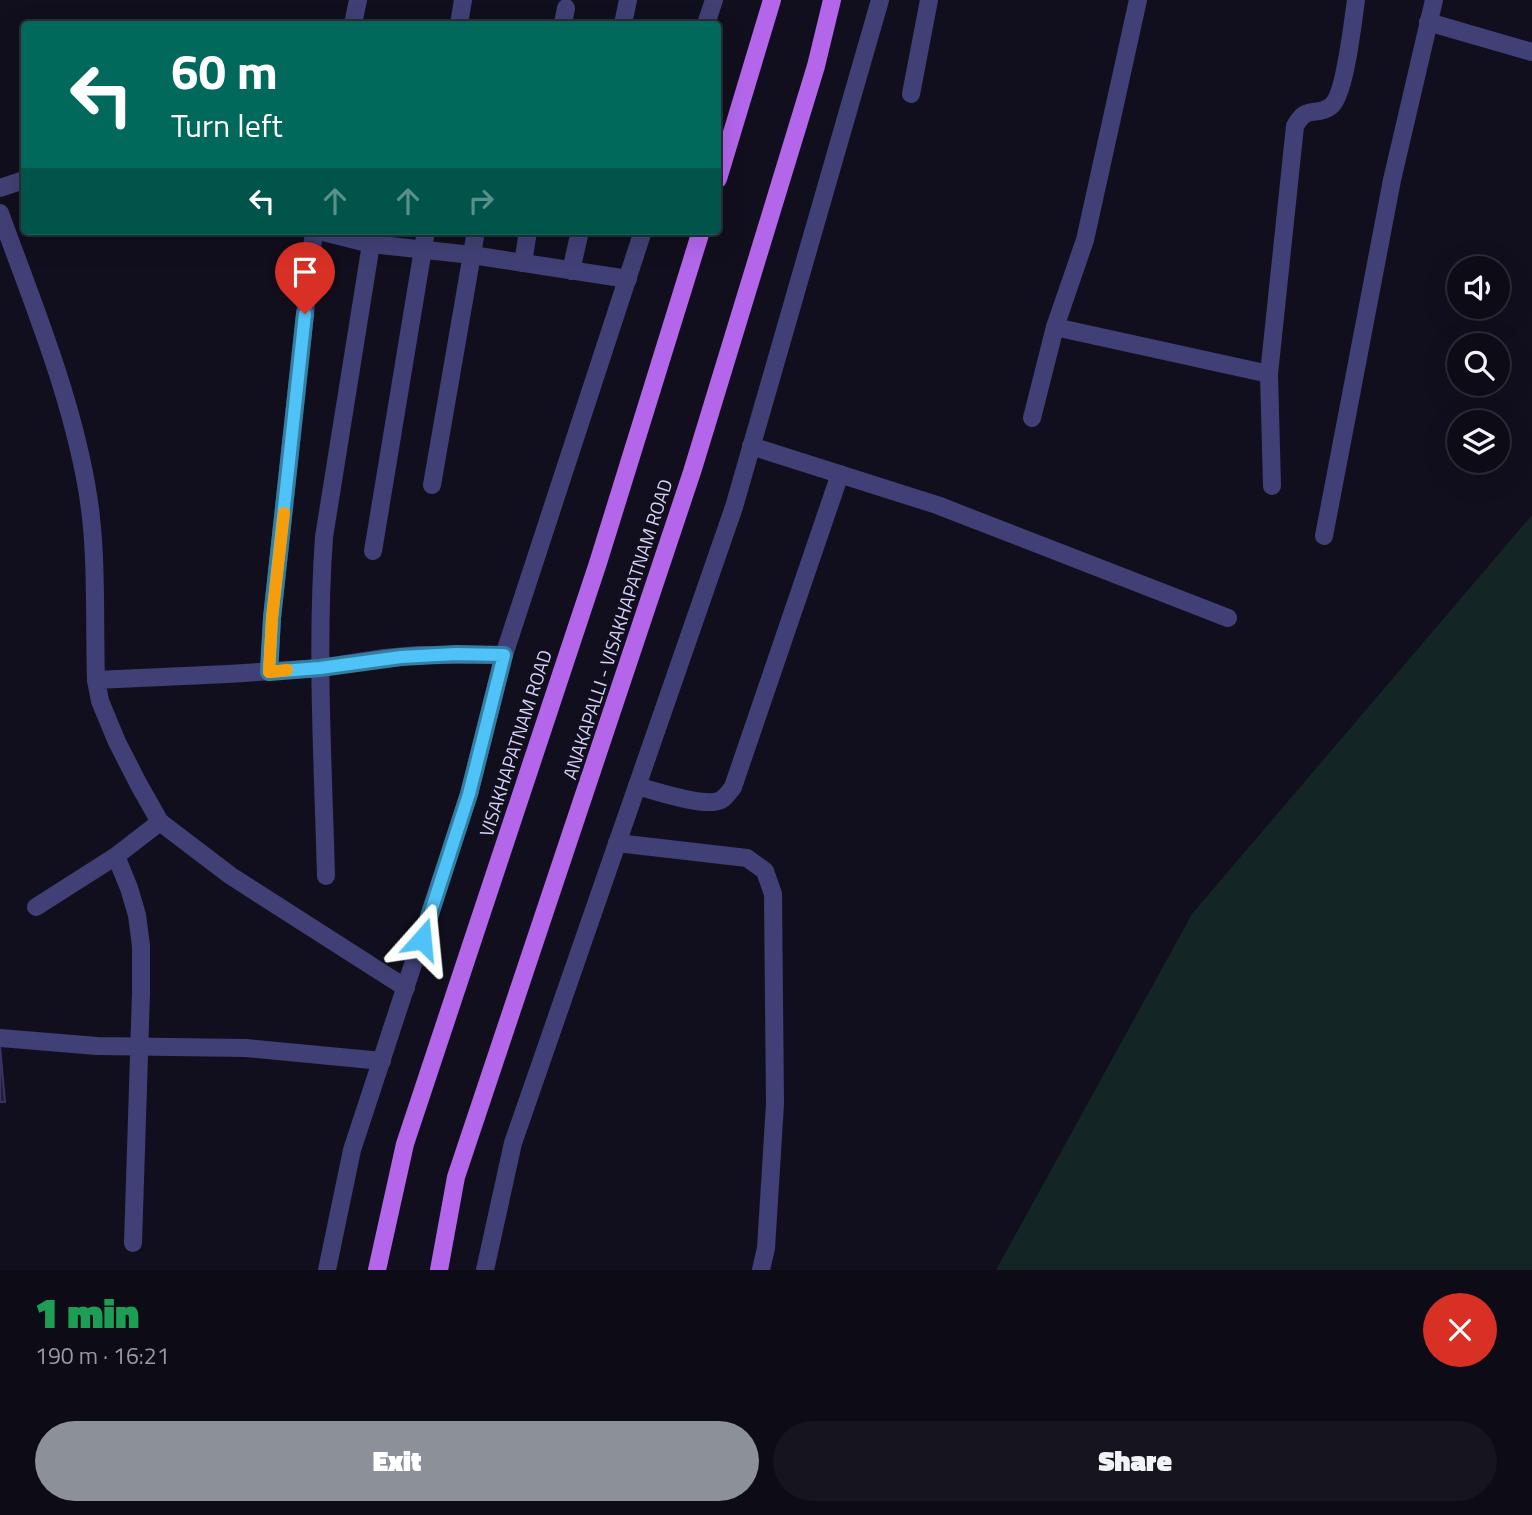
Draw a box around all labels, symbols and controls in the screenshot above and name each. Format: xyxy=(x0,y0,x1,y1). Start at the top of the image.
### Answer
text: 60 m xyxy=(171,33,278,108)
icon: left xyxy=(56,49,147,140)
text: Turn left xyxy=(171,101,283,149)
icon: left xyxy=(243,182,281,220)
icon: ahead xyxy=(316,182,354,220)
icon: ahead xyxy=(389,182,427,220)
icon: right xyxy=(462,182,500,220)
pin xyxy=(275,242,335,314)
icon: arrive xyxy=(286,253,324,291)
map controls xyxy=(1447,256,1510,473)
button: sound xyxy=(1447,256,1510,319)
button: search xyxy=(1447,333,1510,396)
button: layers xyxy=(1447,410,1510,473)
street label: ANAKAPALLI - VISAKHAPATNAM ROAD xyxy=(555,475,679,783)
street label: VISAKHAPATNAM ROAD xyxy=(471,646,559,840)
position arrow xyxy=(385,902,459,976)
text: 1 min xyxy=(35,1280,139,1344)
button: close xyxy=(1423,1293,1497,1367)
text: 190 m · 16:21 xyxy=(35,1338,170,1373)
button: Exit xyxy=(35,1421,759,1501)
button: Share xyxy=(773,1421,1497,1501)

